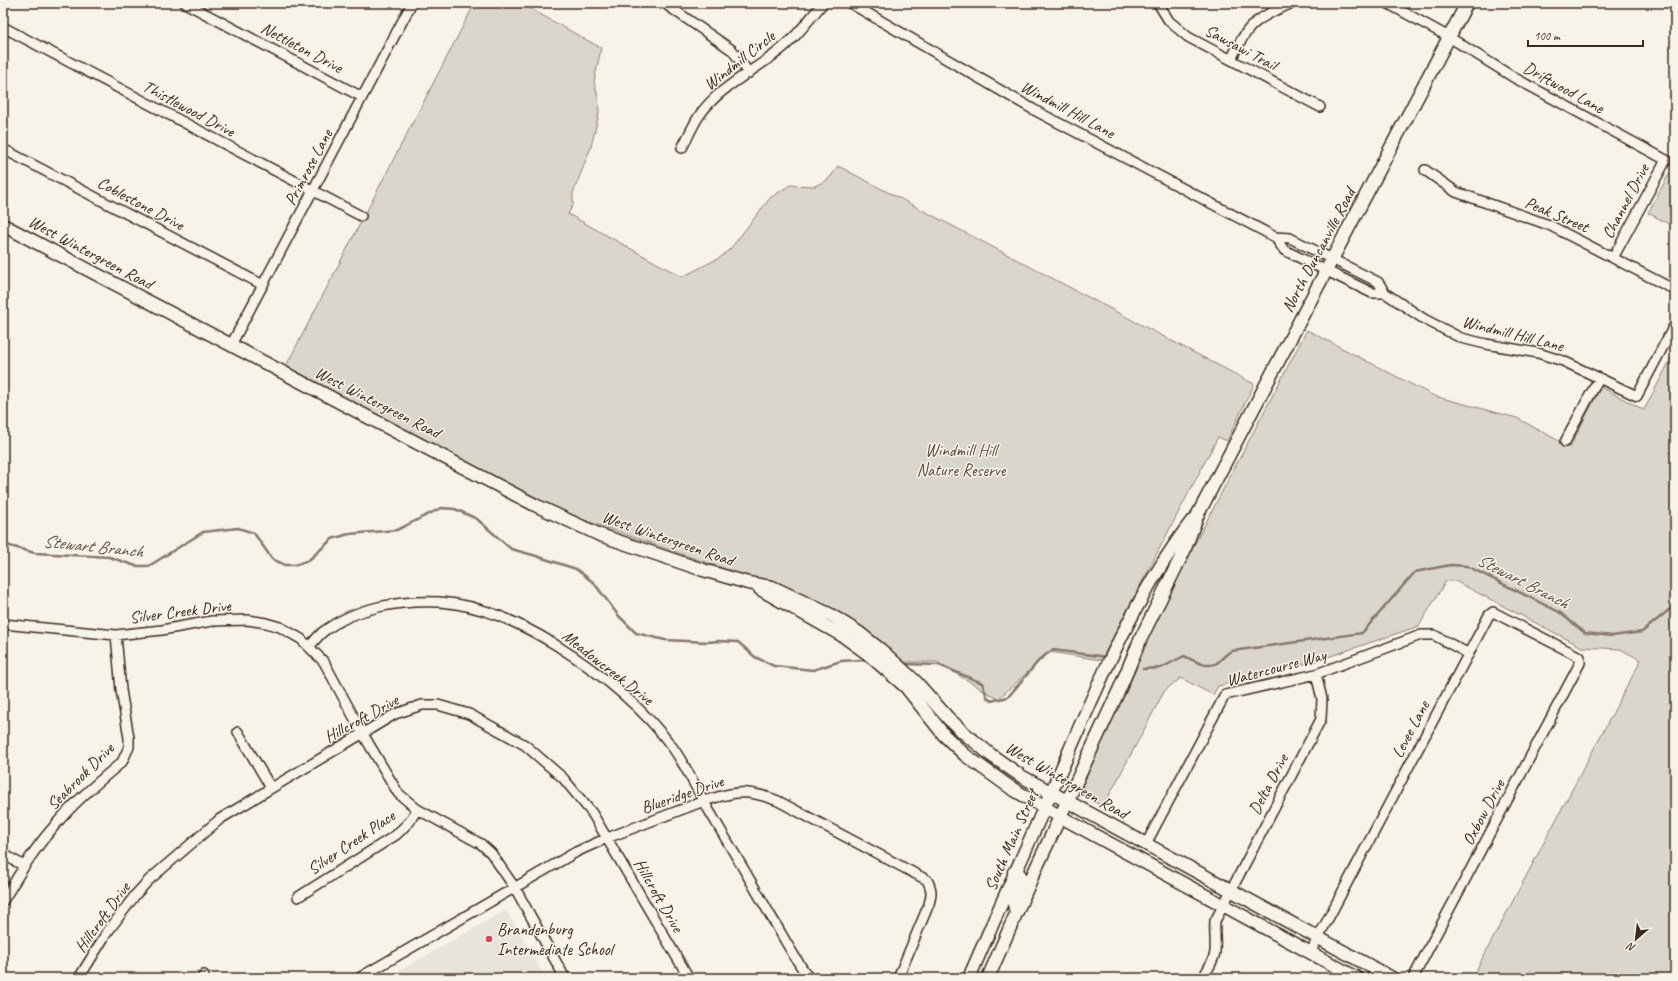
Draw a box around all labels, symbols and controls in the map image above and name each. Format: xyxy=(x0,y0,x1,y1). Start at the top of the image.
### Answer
street label: Nettleton Drive xyxy=(257,17,347,78)
street label: Sawsawi Trail xyxy=(1201,20,1283,77)
scale bar xyxy=(1528,22,1643,48)
street label: Windmill Circle xyxy=(700,25,780,95)
text: 100 m xyxy=(1534,28,1561,44)
street label: Driftwood Lane xyxy=(1520,57,1609,119)
street label: Thistlewood Drive xyxy=(139,75,240,142)
street label: Windmill Hill Lane xyxy=(1017,76,1120,144)
street label: Primrose Lane xyxy=(280,124,338,209)
street label: Channel Drive xyxy=(1597,159,1655,242)
street label: Coblestone Drive xyxy=(94,172,189,236)
street label: North Duncanville Road xyxy=(1277,183,1361,316)
street label: Peak Street xyxy=(1522,192,1594,238)
street label: West Wintergreen Road xyxy=(25,211,159,295)
street label: Windmill Hill Lane xyxy=(1460,311,1567,357)
street label: West Wintergreen Road xyxy=(312,362,446,444)
park label: Windmill Hill Nature Reserve xyxy=(917,440,1007,481)
street label: West Wintergreen Road xyxy=(599,506,739,572)
water label: Stewart Branch xyxy=(42,530,146,562)
water label: Stewart Branch xyxy=(1473,548,1574,614)
street label: Silver Creek Drive xyxy=(128,595,233,628)
street label: Meadowcreek Drive xyxy=(558,625,659,710)
street label: Watercourse Way xyxy=(1224,644,1329,691)
street label: Hillcroft Drive xyxy=(321,689,403,747)
street label: Levee Lane xyxy=(1387,696,1435,761)
street label: Seabrook Drive xyxy=(42,737,119,814)
street label: West Wintergreen Road xyxy=(1002,737,1134,825)
street label: Delta Drive xyxy=(1244,749,1294,818)
street label: Blueridge Drive xyxy=(638,770,727,818)
street label: Oxbow Drive xyxy=(1457,774,1510,849)
street label: South Main Street xyxy=(980,784,1044,894)
street label: Silver Creek Place xyxy=(304,805,400,879)
street label: Hillcroft Drive xyxy=(629,855,689,937)
street label: Hillcroft Drive xyxy=(70,877,136,956)
place label: Brandenburg Intermediate School xyxy=(497,919,616,960)
north arrow xyxy=(1616,919,1656,959)
marker: Brandenburg Intermediate School xyxy=(484,934,494,944)
text: N xyxy=(1623,939,1638,956)

